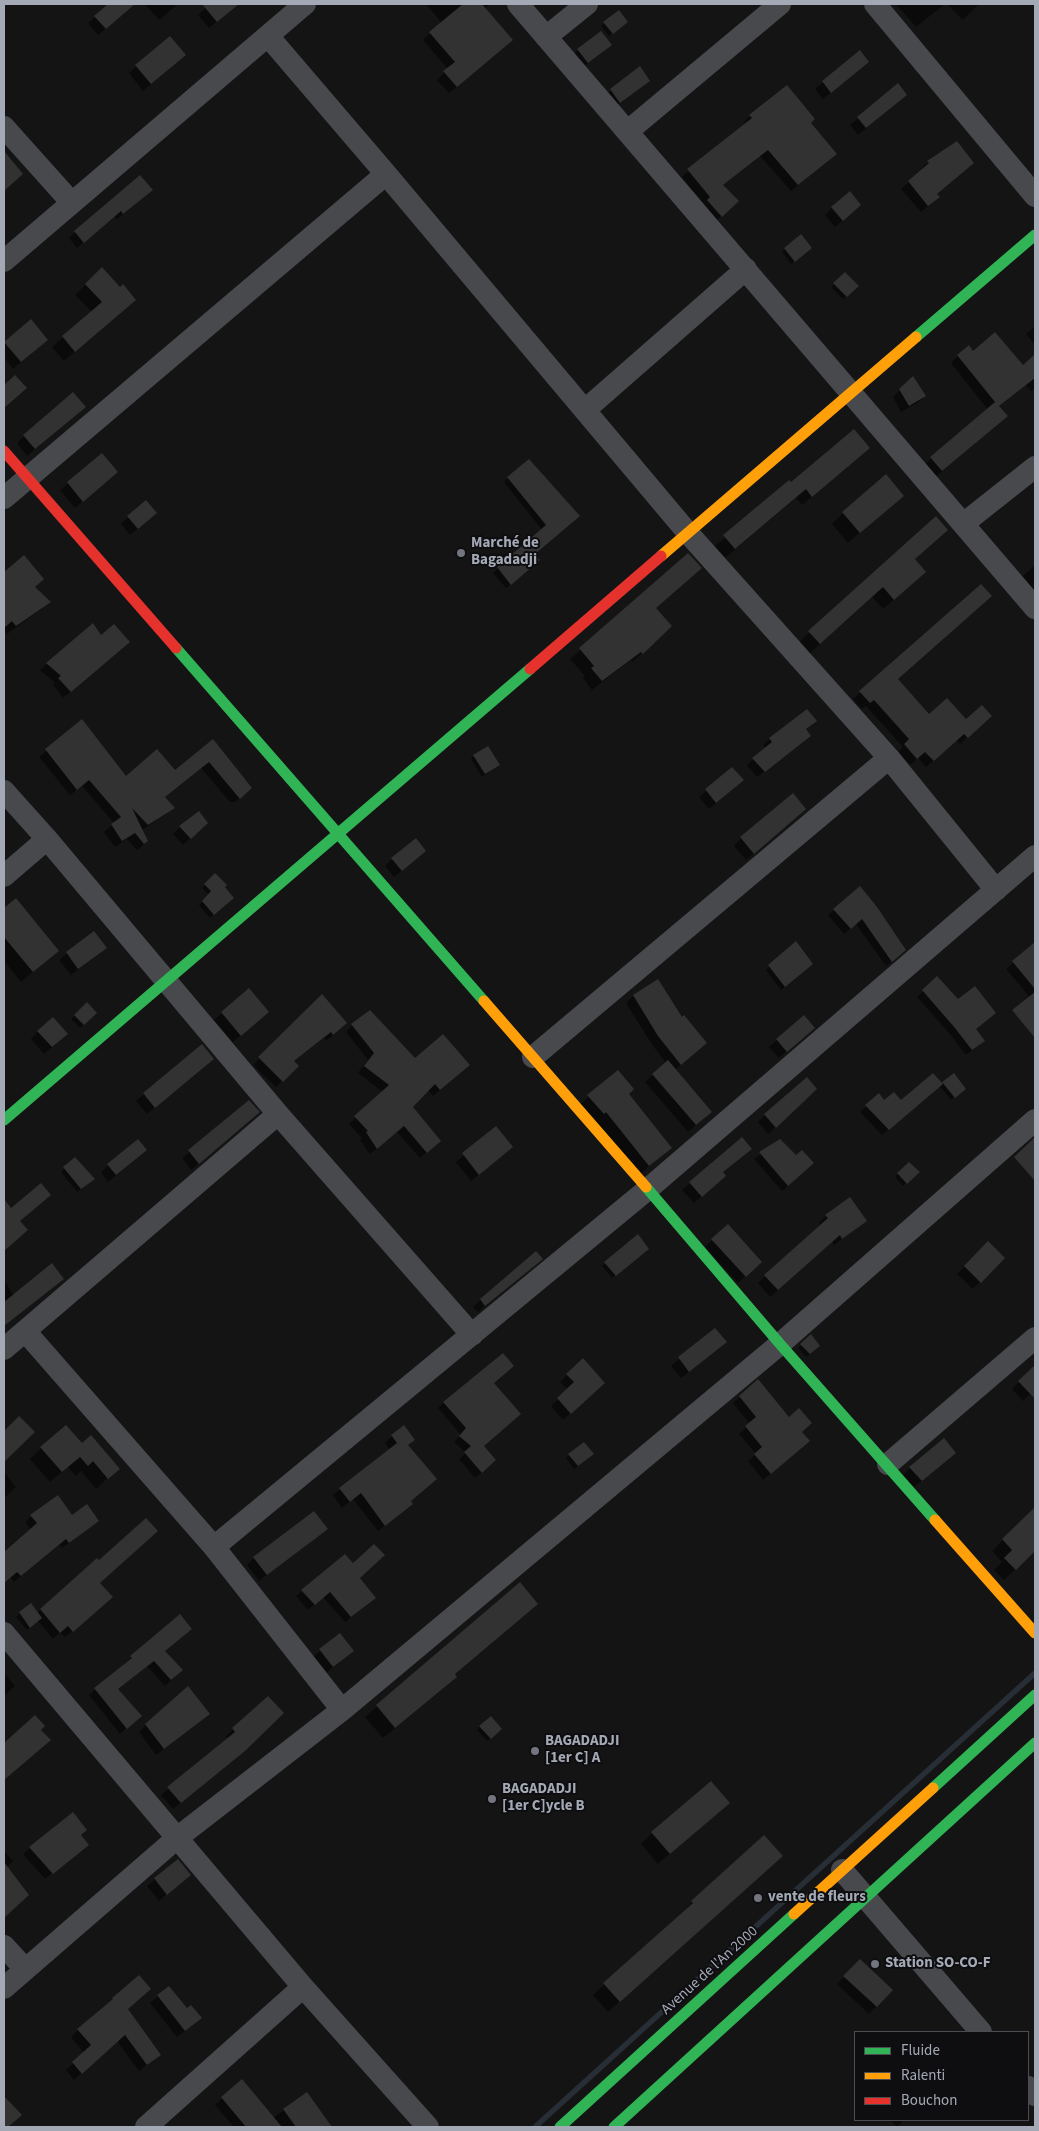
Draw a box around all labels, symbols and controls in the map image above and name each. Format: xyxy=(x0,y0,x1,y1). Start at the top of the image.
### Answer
place label: Marché de Bagadadji xyxy=(471,535,539,570)
marker: Marché de Bagadadji xyxy=(455,547,467,559)
place label: BAGADADJI [1er C] A xyxy=(545,1733,619,1768)
marker: BAGADADJI [1er C] A xyxy=(529,1745,541,1757)
place label: BAGADADJI [1er C]ycle B xyxy=(502,1781,585,1816)
marker: BAGADADJI [1er C]ycle B xyxy=(486,1793,498,1805)
place label: vente de fleurs xyxy=(768,1889,866,1907)
marker: vente de fleurs xyxy=(752,1892,764,1904)
street label: Avenue de l'An 2000 xyxy=(658,1923,762,2019)
place label: Station SO-CO-F xyxy=(885,1955,991,1973)
marker: Station SO-CO-F xyxy=(869,1958,881,1970)
legend xyxy=(854,2031,1029,2121)
text: Fluide xyxy=(901,2040,940,2061)
text: Ralenti xyxy=(901,2065,945,2086)
text: Bouchon xyxy=(901,2090,957,2111)

